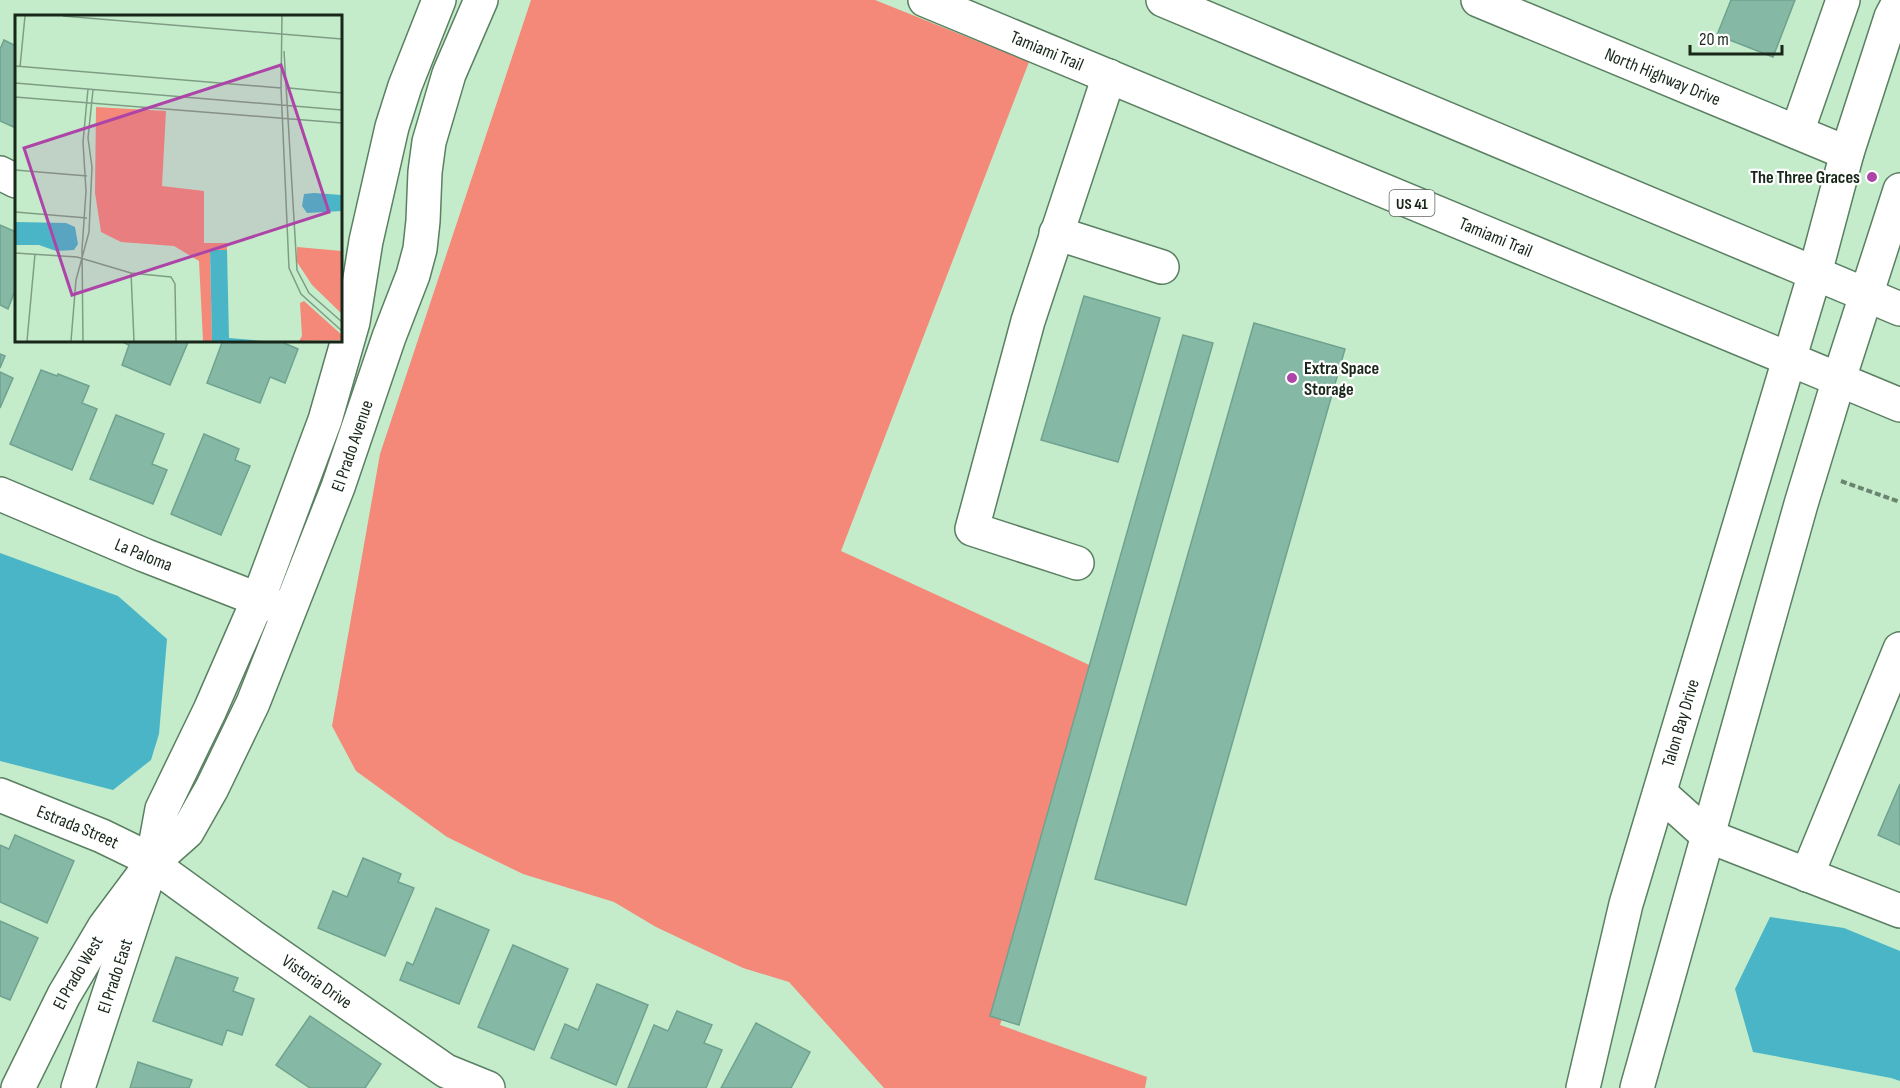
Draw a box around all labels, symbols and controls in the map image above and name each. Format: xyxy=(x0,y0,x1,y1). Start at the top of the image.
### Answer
inset map xyxy=(15,15,342,342)
scale bar xyxy=(1690,18,1782,56)
street label: Tamiami Trail xyxy=(1007,27,1086,76)
text: 20 m xyxy=(1699,29,1729,50)
street label: North Highway Drive xyxy=(1601,44,1724,110)
place label: The Three Graces xyxy=(1750,167,1860,188)
marker: The Three Graces xyxy=(1865,170,1879,184)
road number: US 41 xyxy=(1390,190,1434,216)
street label: Tamiami Trail xyxy=(1456,213,1535,262)
place label: Extra Space Storage xyxy=(1304,358,1379,400)
marker: Extra Space Storage xyxy=(1285,371,1299,385)
street label: El Prado Avenue xyxy=(327,398,378,495)
street label: La Paloma xyxy=(112,534,175,576)
street label: Talon Bay Drive xyxy=(1658,677,1704,770)
street label: Estrada Street xyxy=(34,801,122,854)
street label: El Prado West xyxy=(49,932,108,1013)
street label: El Prado East xyxy=(93,936,138,1016)
street label: Vistoria Drive xyxy=(278,950,356,1013)

